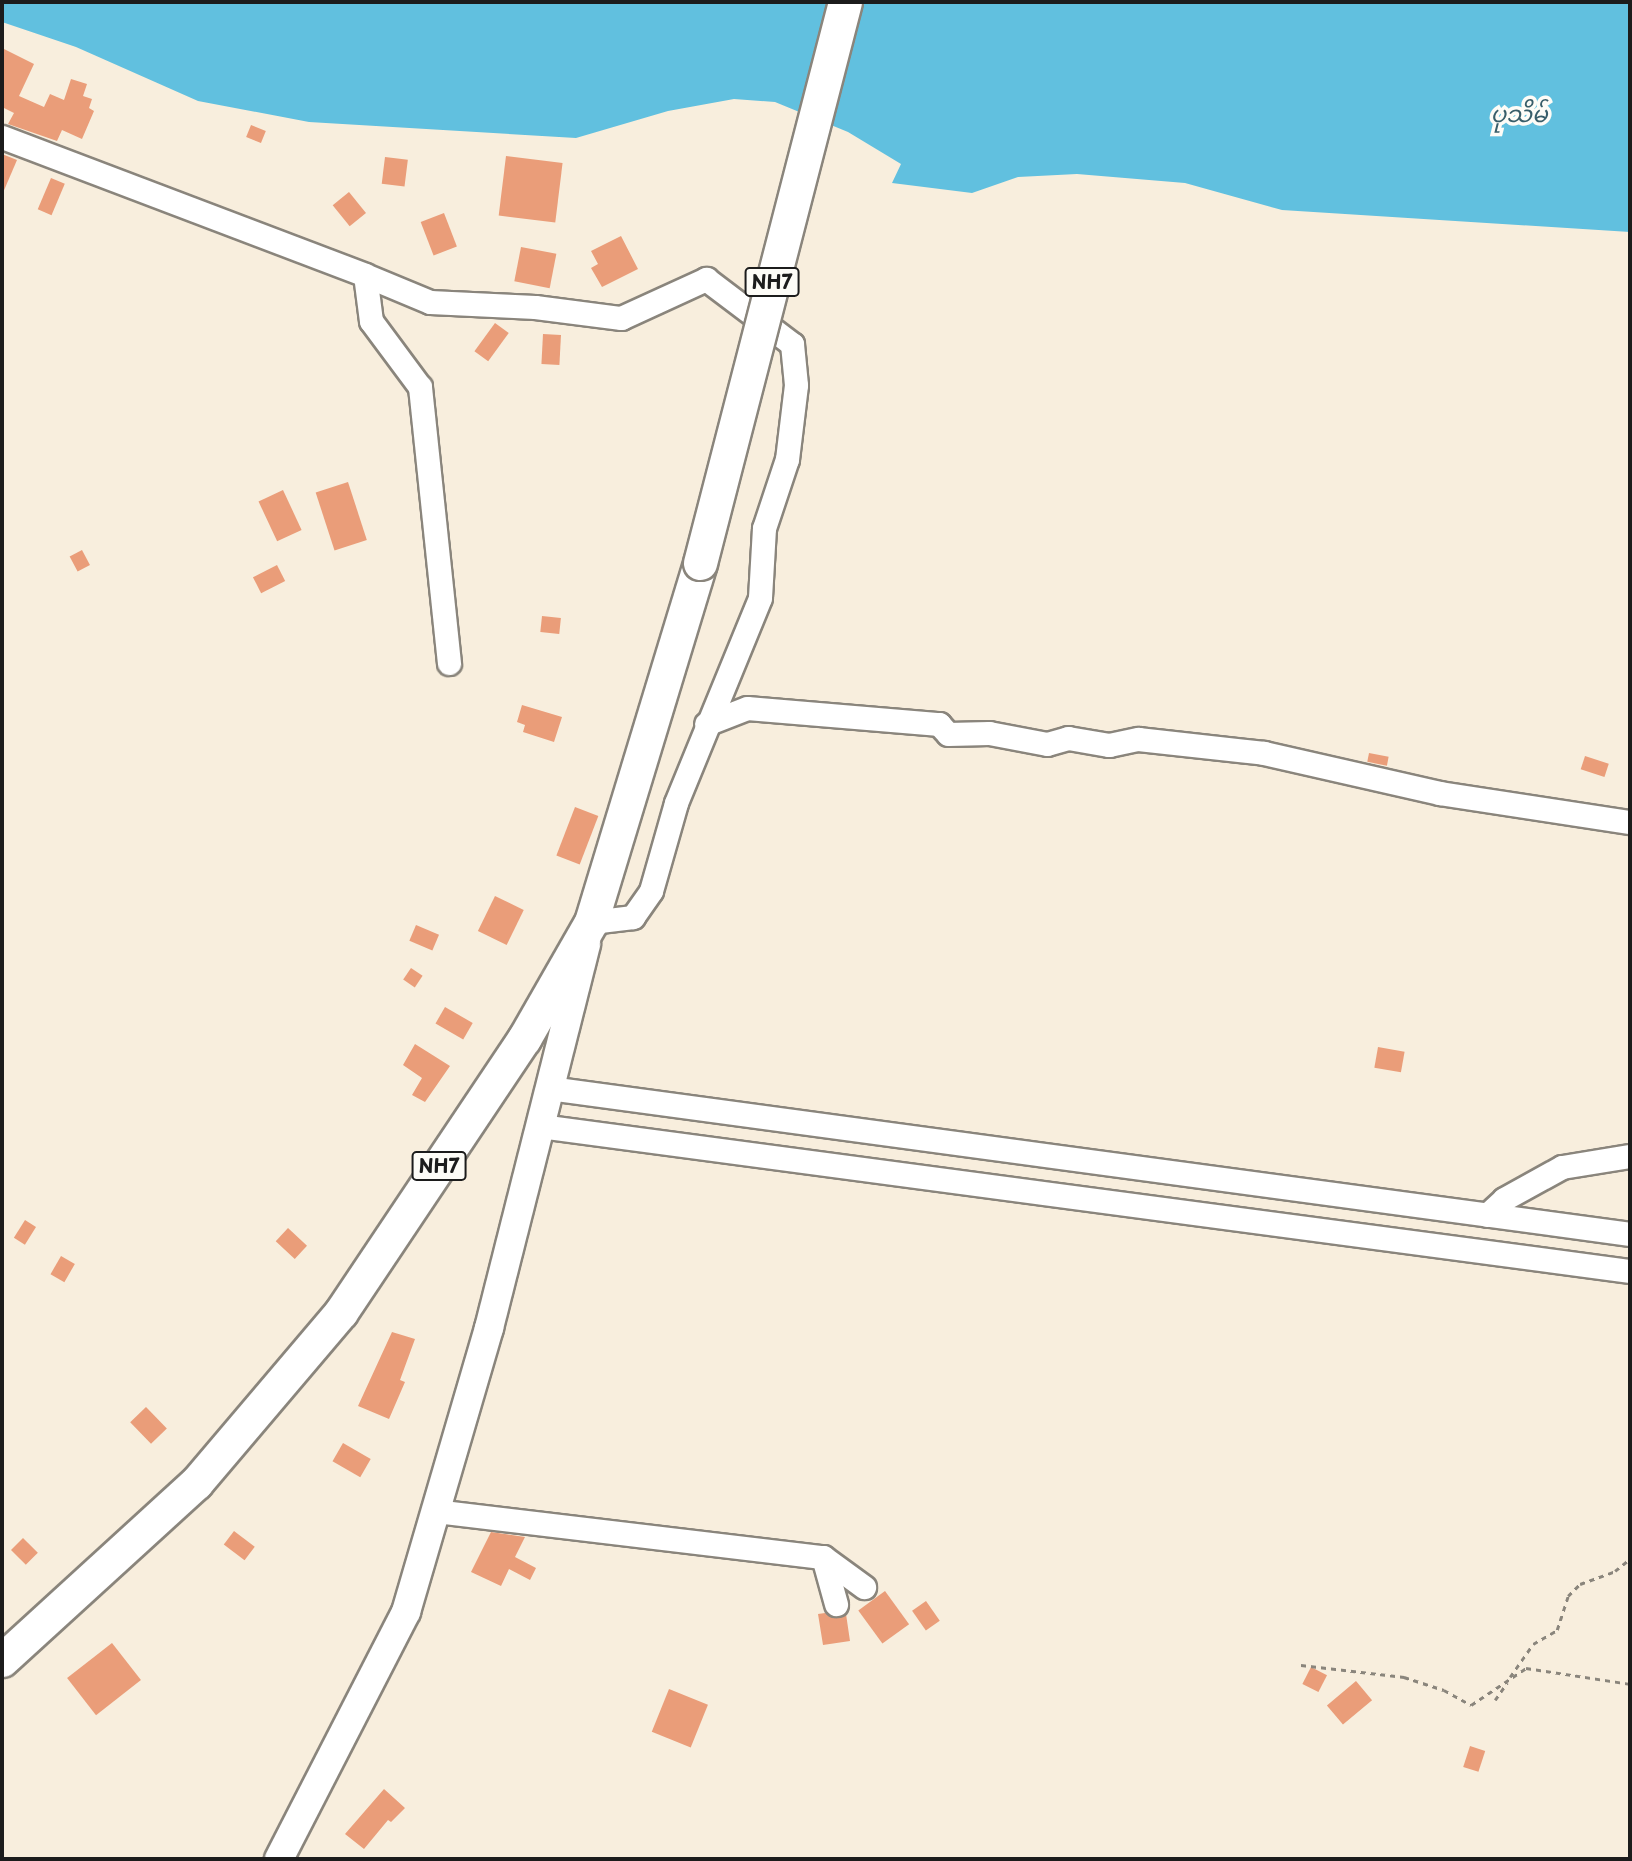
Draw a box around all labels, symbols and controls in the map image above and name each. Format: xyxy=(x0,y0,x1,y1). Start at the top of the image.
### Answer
water label: ပုသိမ် xyxy=(1490,99,1548,127)
road number: NH7 xyxy=(744,266,800,298)
road number: NH7 xyxy=(411,1150,467,1182)

